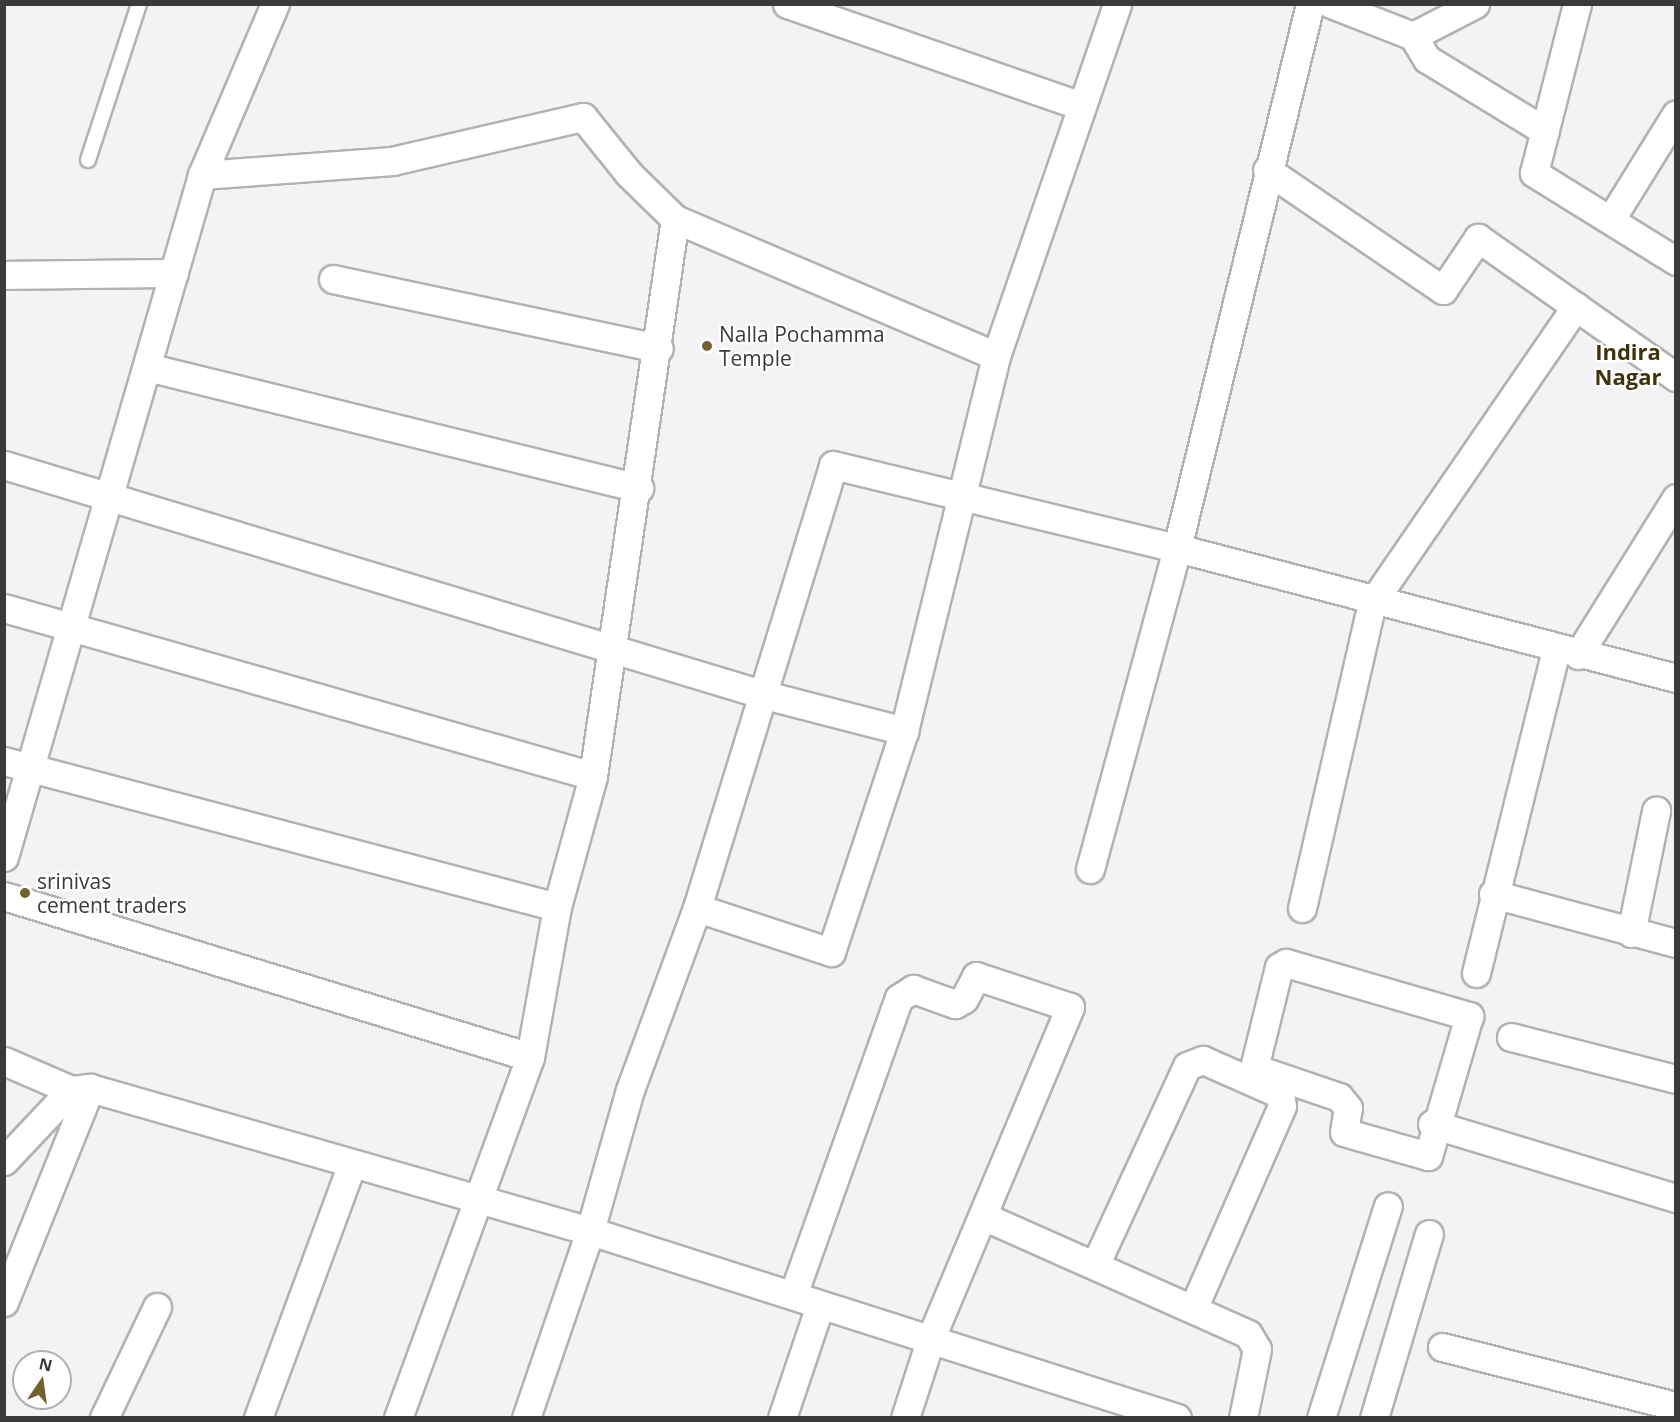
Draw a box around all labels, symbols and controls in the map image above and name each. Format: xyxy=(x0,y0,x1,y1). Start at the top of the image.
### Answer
place label: Nalla Pochamma Temple xyxy=(719,321,885,371)
district label: Indira Nagar xyxy=(1595,338,1661,390)
marker: Nalla Pochamma Temple xyxy=(700,339,714,353)
place label: srinivas cement traders xyxy=(37,868,187,918)
marker: srinivas cement traders xyxy=(18,886,32,900)
north arrow xyxy=(12,1350,72,1410)
text: N xyxy=(37,1352,54,1377)

